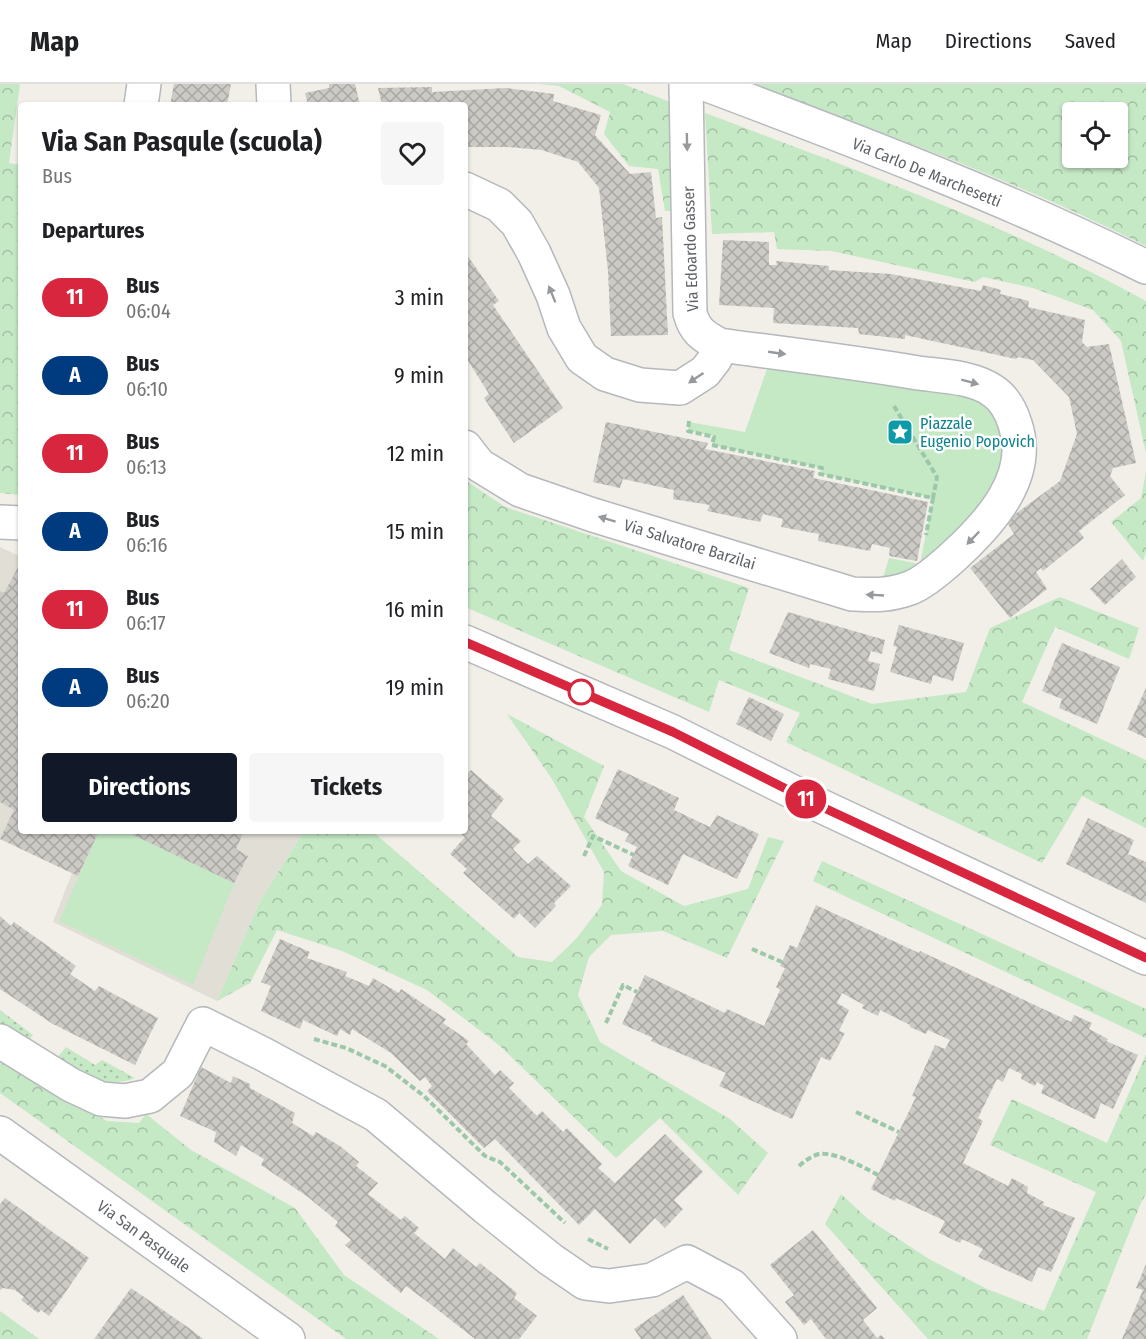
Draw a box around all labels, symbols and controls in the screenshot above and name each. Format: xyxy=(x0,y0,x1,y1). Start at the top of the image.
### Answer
text: Map xyxy=(30,25,79,58)
text: Map xyxy=(875,28,912,54)
text: Directions xyxy=(945,28,1032,54)
text: Saved xyxy=(1065,28,1116,54)
map controls xyxy=(1062,102,1128,168)
button: locate xyxy=(1062,102,1128,168)
button: heart xyxy=(381,122,444,185)
text: Via San Pasqule (scuola) xyxy=(42,125,322,158)
one-way arrow xyxy=(682,133,692,152)
street label: Via Carlo De Marchesetti xyxy=(849,134,1004,211)
text: Bus xyxy=(42,164,72,188)
street label: Via Edoardo Gasser xyxy=(679,186,702,312)
text: Departures xyxy=(42,217,144,244)
text: Bus xyxy=(126,272,159,299)
text: 11 xyxy=(66,284,84,310)
text: 3 min xyxy=(395,284,444,311)
one-way arrow xyxy=(547,284,557,302)
text: 06:04 xyxy=(126,299,171,323)
one-way arrow xyxy=(768,348,787,358)
text: Bus xyxy=(126,350,159,377)
text: A xyxy=(69,362,81,388)
text: 9 min xyxy=(394,362,444,389)
one-way arrow xyxy=(688,372,704,384)
text: 06:10 xyxy=(126,377,168,401)
one-way arrow xyxy=(961,378,979,387)
place label: Piazzale Eugenio Popovich xyxy=(920,414,1035,451)
place icon: Piazzale Eugenio Popovich xyxy=(885,417,915,447)
text: Bus xyxy=(126,428,159,455)
text: 11 xyxy=(66,440,84,466)
text: 12 min xyxy=(386,440,444,467)
text: 06:13 xyxy=(126,455,167,479)
text: Bus xyxy=(126,506,159,533)
one-way arrow xyxy=(598,514,616,523)
street label: Via Salvatore Barzilai xyxy=(622,515,758,574)
text: A xyxy=(69,518,81,544)
text: 15 min xyxy=(386,518,444,545)
one-way arrow xyxy=(966,531,980,545)
text: 06:16 xyxy=(126,533,167,557)
text: Bus xyxy=(126,584,159,611)
one-way arrow xyxy=(865,590,884,599)
text: 11 xyxy=(66,596,84,622)
text: 16 min xyxy=(385,596,444,623)
text: 06:17 xyxy=(126,611,166,635)
text: Bus xyxy=(126,662,159,689)
text: A xyxy=(69,674,81,700)
text: 19 min xyxy=(386,674,444,701)
unlabelled marker xyxy=(568,679,594,705)
text: 06:20 xyxy=(126,689,170,713)
button: Directions xyxy=(42,753,237,822)
button: Tickets xyxy=(249,753,444,822)
line badge: 11 xyxy=(779,780,833,818)
text: 11 xyxy=(797,786,815,812)
street label: Via San Pasquale xyxy=(93,1196,194,1277)

